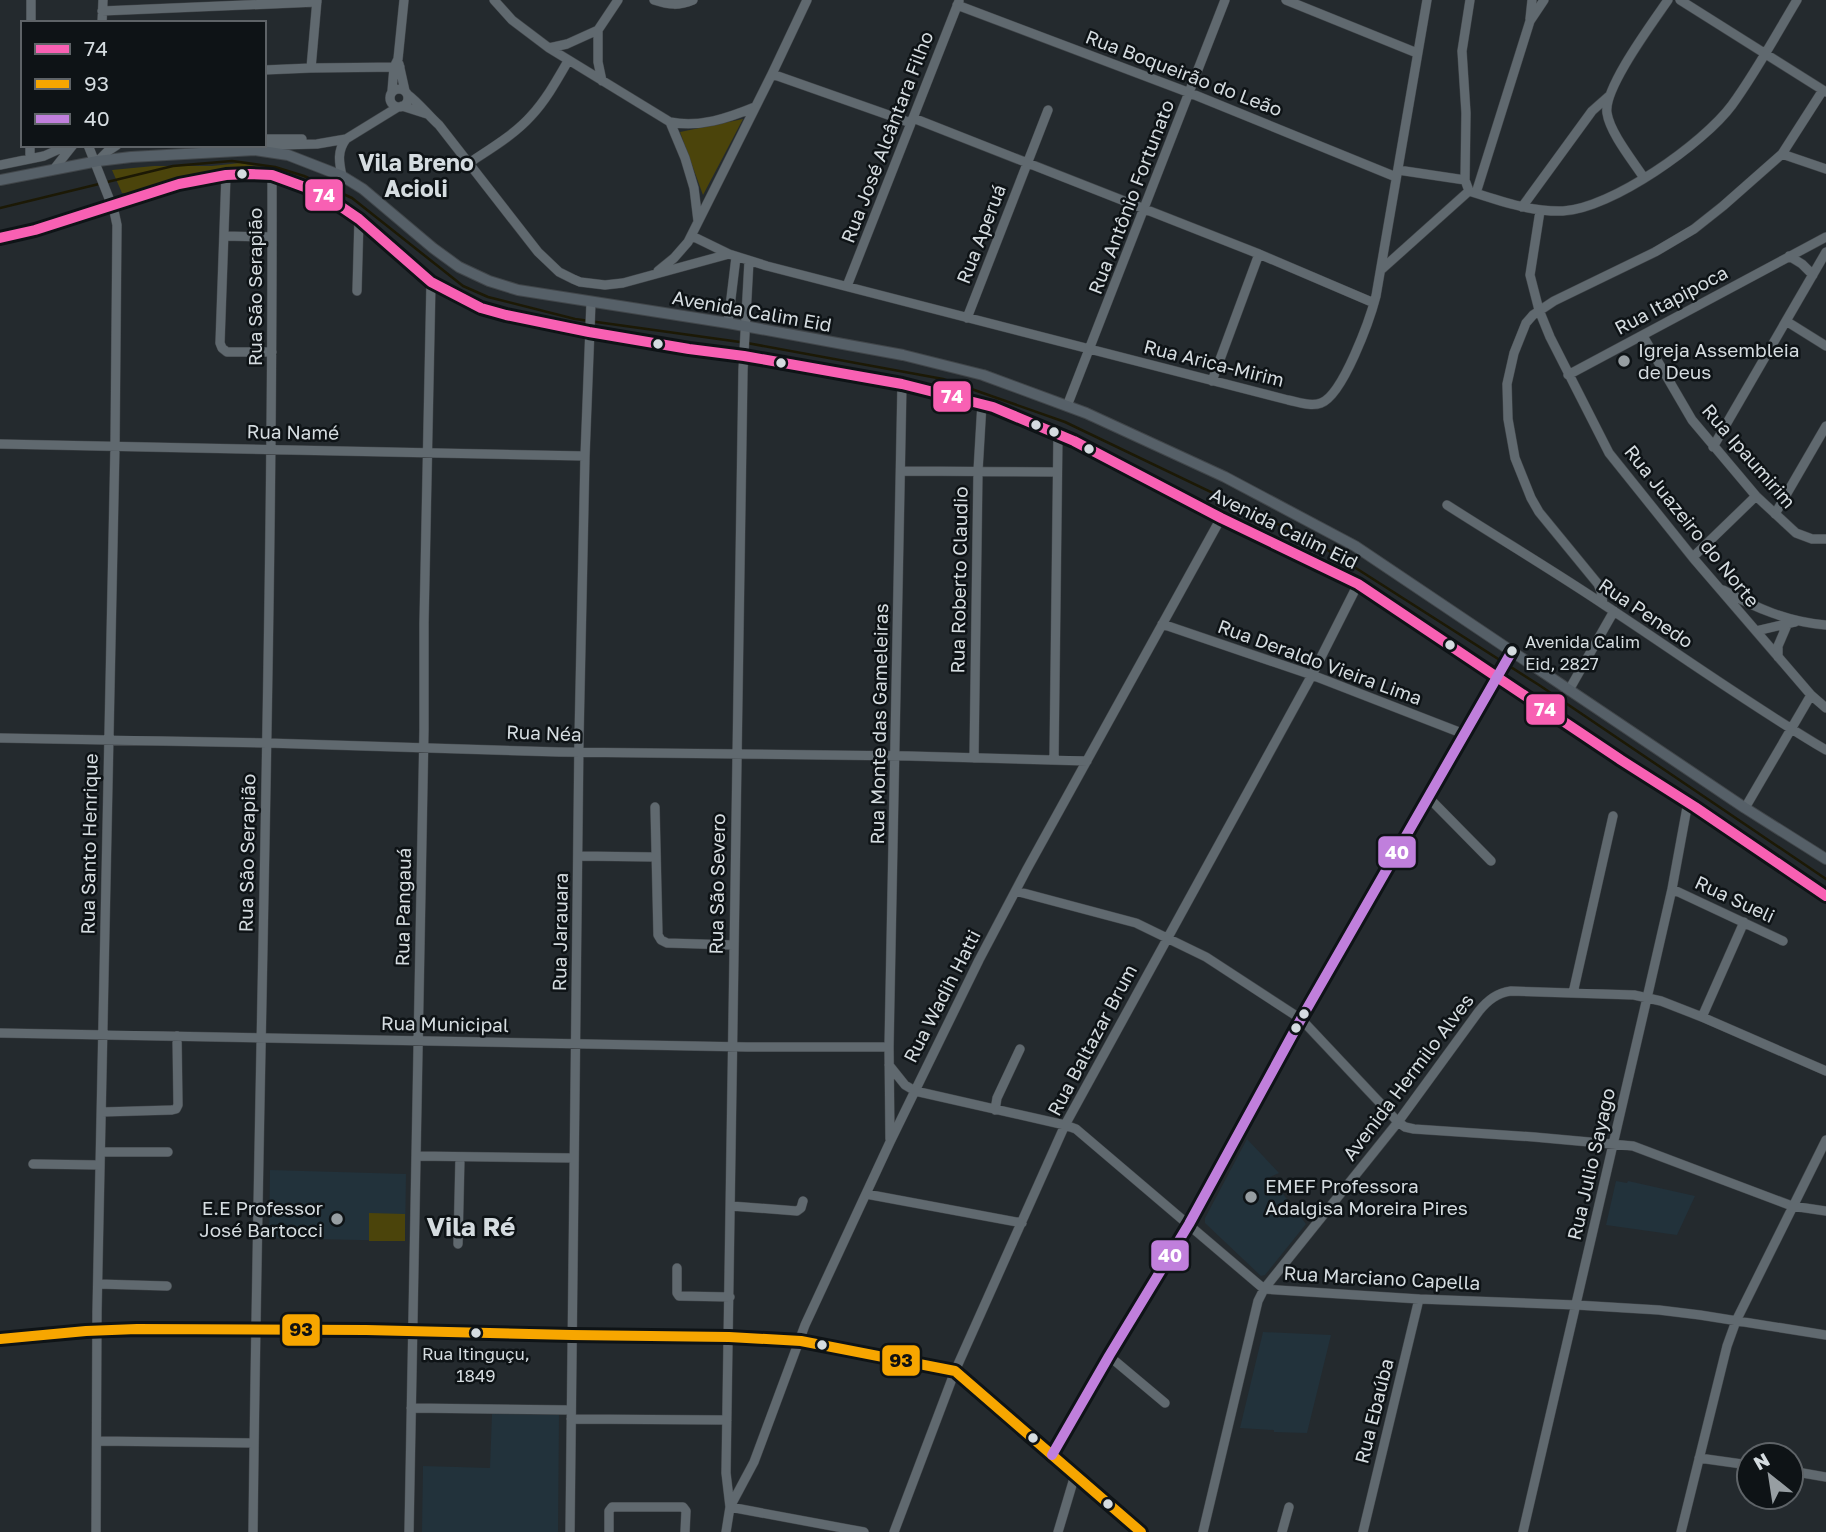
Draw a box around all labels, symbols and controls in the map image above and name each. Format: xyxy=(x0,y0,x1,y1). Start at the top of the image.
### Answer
legend xyxy=(21,21,266,147)
street label: Rua Boqueirão do Leão xyxy=(1083,24,1286,121)
street label: Rua José Alcântara Filho xyxy=(836,28,938,246)
text: 74 xyxy=(84,35,108,61)
text: 93 xyxy=(84,70,109,96)
street label: Rua Antônio Fortunato xyxy=(1083,96,1178,297)
text: 40 xyxy=(84,105,110,131)
district label: Vila Breno Acioli xyxy=(358,148,474,202)
unlabelled marker xyxy=(235,167,249,181)
line badge: 74 xyxy=(304,178,344,212)
street label: Rua Aperuá xyxy=(951,181,1010,287)
text: 74 xyxy=(313,183,335,206)
street label: Rua São Serapião xyxy=(243,208,266,366)
street label: Rua Itapipoca xyxy=(1610,260,1731,339)
street label: Avenida Calim Eid xyxy=(671,285,834,336)
street label: Rua Arica-Mirim xyxy=(1142,334,1287,391)
unlabelled marker xyxy=(651,337,665,351)
place label: Igreja Assembleia de Deus xyxy=(1638,338,1800,383)
marker: Igreja Assembleia de Deus xyxy=(1616,353,1632,369)
unlabelled marker xyxy=(774,356,788,370)
line badge: 74 xyxy=(932,380,972,413)
text: 74 xyxy=(941,384,963,407)
street label: Rua Ipaumirim xyxy=(1698,399,1801,513)
unlabelled marker xyxy=(1029,418,1043,432)
street label: Rua Namé xyxy=(247,419,339,444)
unlabelled marker xyxy=(1047,425,1061,439)
street label: Rua Juazeiro do Norte xyxy=(1620,440,1765,611)
unlabelled marker xyxy=(1082,442,1096,456)
street label: Avenida Calim Eid xyxy=(1207,482,1362,573)
street label: Rua Roberto Claudio xyxy=(945,486,972,674)
street label: Rua Penedo xyxy=(1595,573,1698,652)
street label: Rua Monte das Gameleiras xyxy=(865,603,892,845)
street label: Rua Deraldo Vieira Lima xyxy=(1215,614,1425,709)
place label: Avenida Calim Eid, 2827 xyxy=(1525,631,1640,674)
unlabelled marker xyxy=(1443,638,1457,652)
marker: Avenida Calim Eid, 2827 xyxy=(1505,644,1519,658)
line badge: 74 xyxy=(1525,693,1566,726)
text: 74 xyxy=(1534,697,1556,720)
street label: Rua Néa xyxy=(506,720,582,745)
street label: Rua Santo Henrique xyxy=(75,753,102,935)
street label: Rua São Serapião xyxy=(234,773,259,932)
street label: Rua São Severo xyxy=(704,813,729,955)
line badge: 40 xyxy=(1377,835,1417,869)
text: 40 xyxy=(1385,840,1409,863)
street label: Rua Pangauá xyxy=(390,847,415,967)
street label: Rua Sueli xyxy=(1692,870,1779,927)
street label: Rua Jarauara xyxy=(547,872,572,992)
street label: Rua Wadih Hatti xyxy=(898,925,985,1066)
street label: Rua Baltazar Brum xyxy=(1042,960,1141,1119)
street label: Avenida Hermilo Alves xyxy=(1337,989,1478,1165)
unlabelled marker xyxy=(1297,1007,1311,1021)
street label: Rua Municipal xyxy=(381,1011,509,1036)
unlabelled marker xyxy=(1289,1021,1303,1035)
street label: Rua Julio Sayago xyxy=(1562,1086,1619,1242)
place label: EMEF Professora Adalgisa Moreira Pires xyxy=(1265,1174,1468,1219)
marker: EMEF Professora Adalgisa Moreira Pires xyxy=(1243,1189,1259,1205)
place label: E.E Professor José Bartocci xyxy=(199,1196,324,1241)
marker: E.E Professor José Bartocci xyxy=(329,1211,345,1227)
district label: Vila Ré xyxy=(427,1211,515,1242)
line badge: 40 xyxy=(1150,1239,1190,1272)
text: 40 xyxy=(1158,1243,1182,1266)
street label: Rua Marciano Capella xyxy=(1283,1261,1481,1294)
line badge: 93 xyxy=(281,1313,321,1347)
text: 93 xyxy=(289,1317,313,1340)
marker: Rua Itinguçu, 1849 xyxy=(469,1326,483,1340)
unlabelled marker xyxy=(815,1338,829,1352)
place label: Rua Itinguçu, 1849 xyxy=(422,1343,530,1386)
line badge: 93 xyxy=(881,1344,921,1377)
text: 93 xyxy=(889,1348,913,1371)
street label: Rua Ebaúba xyxy=(1349,1356,1398,1466)
unlabelled marker xyxy=(1026,1431,1040,1445)
north arrow xyxy=(1735,1441,1805,1511)
text: N xyxy=(1749,1447,1773,1474)
unlabelled marker xyxy=(1101,1497,1115,1511)

